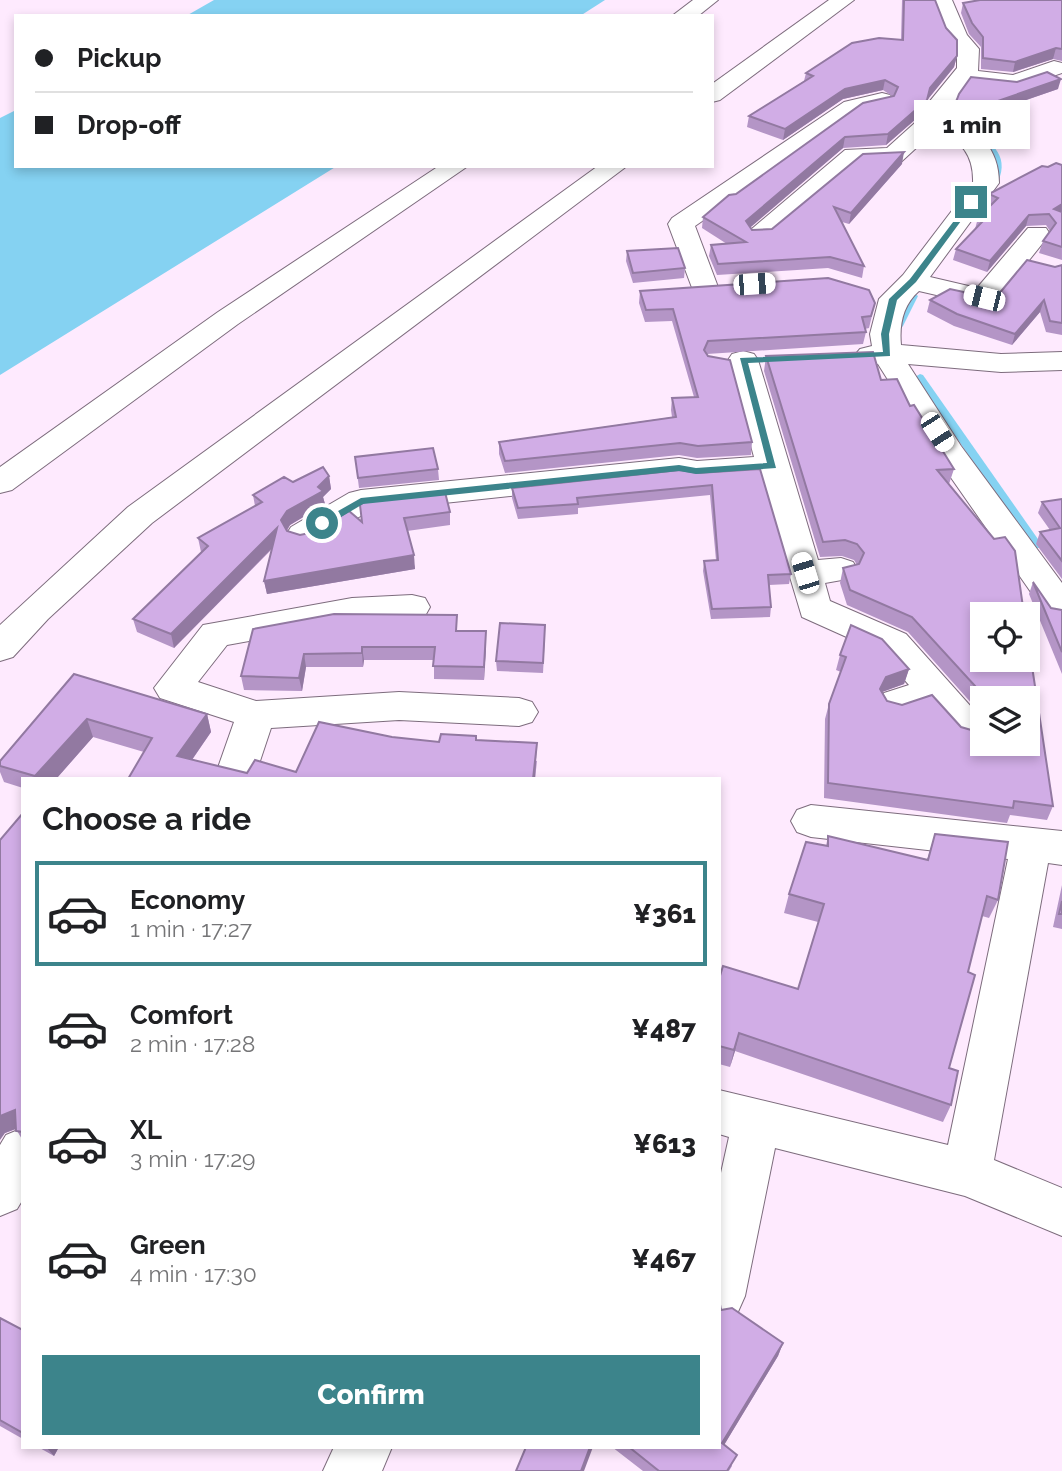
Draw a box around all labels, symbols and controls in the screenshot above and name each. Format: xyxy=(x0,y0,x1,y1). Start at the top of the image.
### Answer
text: Pickup xyxy=(77,43,162,73)
callout: 1 min xyxy=(913,100,1029,150)
text: Drop-off xyxy=(77,110,181,140)
text: 1 min xyxy=(942,111,1002,138)
route end xyxy=(955,186,987,218)
car xyxy=(733,272,776,296)
car xyxy=(962,283,1007,313)
car xyxy=(917,409,958,455)
route start xyxy=(306,507,338,539)
car xyxy=(789,550,822,596)
map controls xyxy=(970,602,1040,756)
button: locate xyxy=(970,602,1040,672)
button: layers xyxy=(970,686,1040,756)
text: Choose a ride xyxy=(42,800,251,837)
icon: car xyxy=(46,882,109,945)
text: Economy xyxy=(130,885,245,915)
text: ¥361 xyxy=(633,899,696,929)
text: 1 min · 17:27 xyxy=(130,915,252,942)
icon: car xyxy=(46,997,109,1060)
text: Comfort xyxy=(130,1000,233,1030)
text: ¥487 xyxy=(631,1014,696,1044)
text: 2 min · 17:28 xyxy=(130,1030,255,1057)
icon: car xyxy=(46,1112,109,1175)
text: XL xyxy=(130,1115,162,1145)
text: ¥613 xyxy=(633,1129,696,1159)
text: 3 min · 17:29 xyxy=(130,1145,256,1172)
icon: car xyxy=(46,1227,109,1290)
text: Green xyxy=(130,1230,206,1260)
text: ¥467 xyxy=(631,1244,696,1274)
text: 4 min · 17:30 xyxy=(130,1260,257,1287)
button: Confirm xyxy=(42,1355,700,1435)

